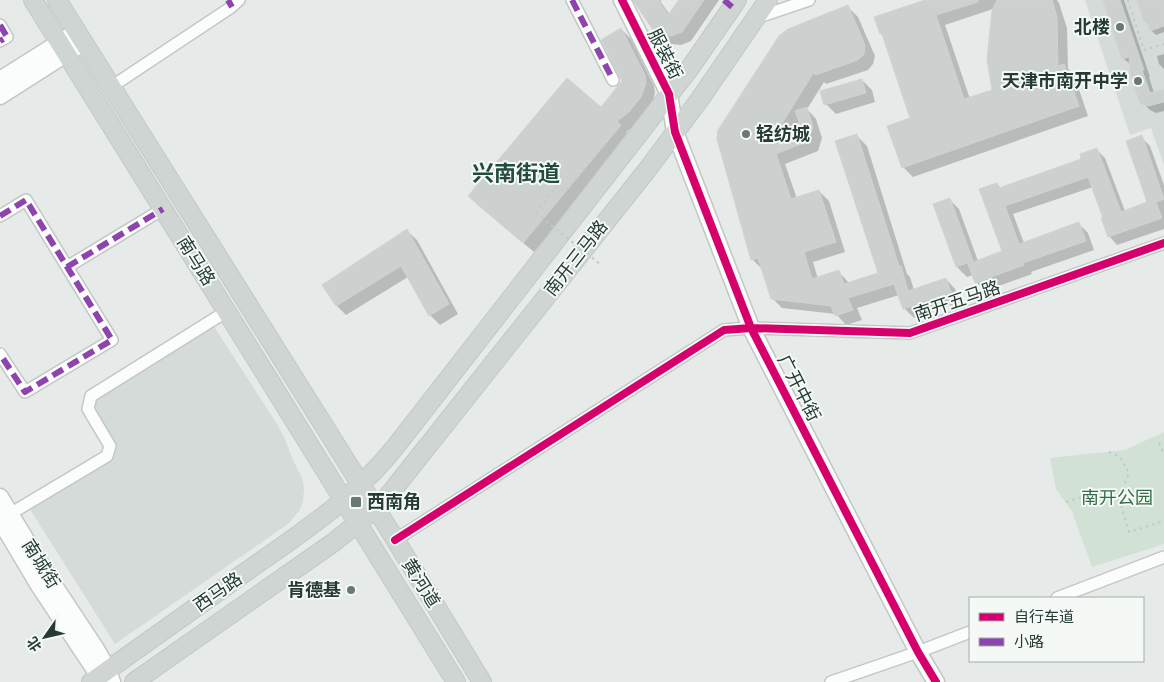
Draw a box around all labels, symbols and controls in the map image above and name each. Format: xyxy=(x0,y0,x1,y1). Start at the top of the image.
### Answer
place label: 北楼 xyxy=(1074,16,1110,37)
marker: 北楼 xyxy=(1114,21,1126,33)
street label: 服装街 xyxy=(644,25,687,83)
place label: 天津市南开中学 xyxy=(1002,70,1128,91)
marker: 天津市南开中学 xyxy=(1132,75,1144,87)
place label: 轻纺城 xyxy=(756,123,810,144)
marker: 轻纺城 xyxy=(740,128,752,140)
district label: 兴南街道 xyxy=(472,161,560,186)
street label: 南开三马路 xyxy=(540,216,612,300)
street label: 南马路 xyxy=(173,232,220,289)
street label: 南开五马路 xyxy=(911,276,1003,325)
street label: 广开中街 xyxy=(774,351,825,425)
park label: 南开公园 xyxy=(1081,487,1153,508)
place label: 西南角 xyxy=(367,491,421,512)
marker: 西南角 xyxy=(349,495,363,509)
street label: 南城街 xyxy=(18,535,65,592)
street label: 黄河道 xyxy=(398,554,445,611)
street label: 西马路 xyxy=(190,568,246,616)
place label: 肯德基 xyxy=(287,579,341,600)
marker: 肯德基 xyxy=(345,584,357,596)
legend xyxy=(969,597,1144,662)
text: 自行车道 xyxy=(1014,608,1074,626)
north arrow xyxy=(20,612,70,662)
text: 小路 xyxy=(1014,633,1044,651)
text: 北 xyxy=(24,634,45,655)

